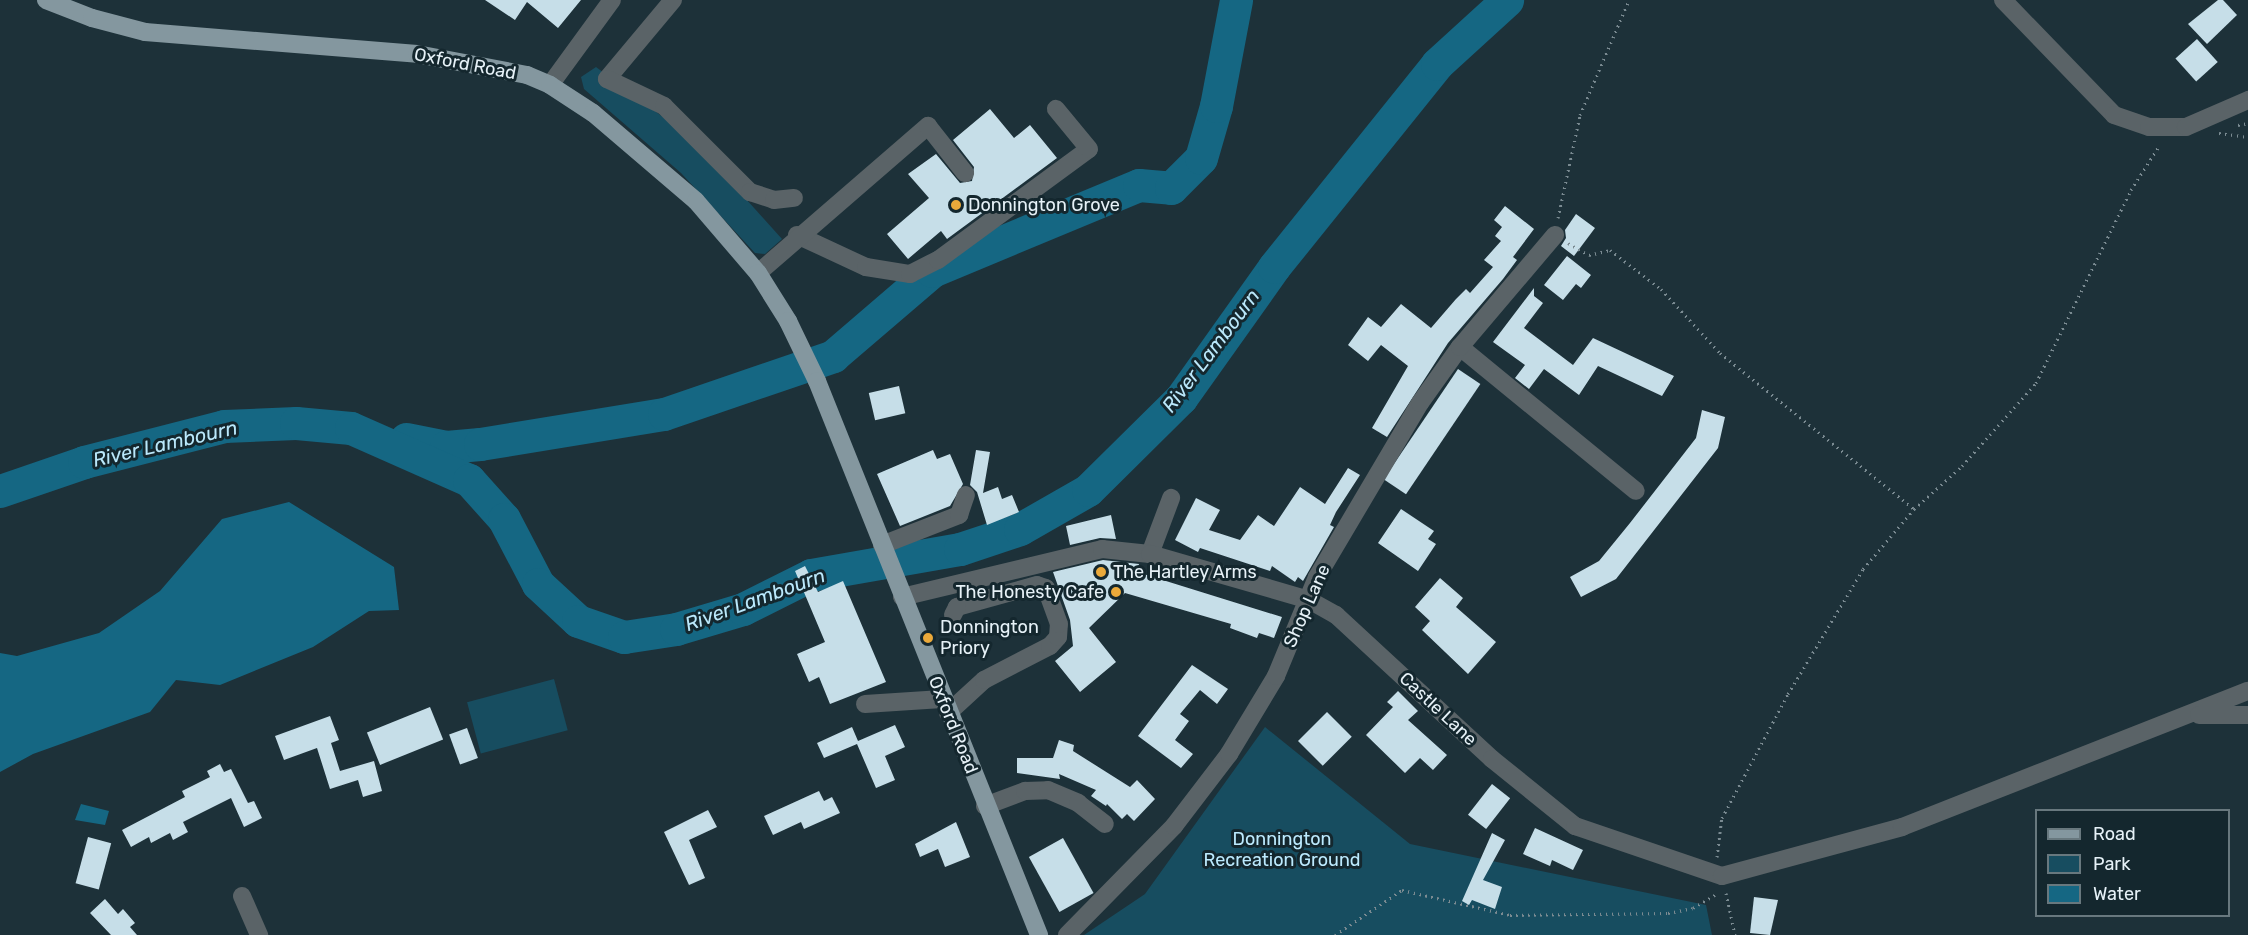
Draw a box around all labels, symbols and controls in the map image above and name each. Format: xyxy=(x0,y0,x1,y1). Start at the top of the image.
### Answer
street label: Oxford Road xyxy=(412,44,518,84)
place label: Donnington Grove xyxy=(968,194,1120,216)
marker: Donnington Grove xyxy=(949,198,963,212)
water label: River Lambourn xyxy=(1157,285,1265,417)
water label: River Lambourn xyxy=(90,416,240,472)
place label: The Hartley Arms xyxy=(1113,561,1258,583)
street label: Shop Lane xyxy=(1279,561,1335,651)
water label: River Lambourn xyxy=(681,563,829,637)
marker: The Hartley Arms xyxy=(1094,565,1108,579)
place label: The Honesty Cafe xyxy=(955,581,1104,603)
marker: The Honesty Cafe xyxy=(1109,585,1123,599)
place label: Donnington Priory xyxy=(940,617,1039,660)
marker: Donnington Priory xyxy=(921,631,935,645)
street label: Castle Lane xyxy=(1395,668,1481,750)
street label: Oxford Road xyxy=(924,673,982,777)
legend xyxy=(2035,809,2230,917)
text: Road xyxy=(2093,823,2136,845)
park label: Donnington Recreation Ground xyxy=(1203,829,1361,872)
text: Park xyxy=(2093,853,2130,875)
text: Water xyxy=(2093,883,2141,905)

